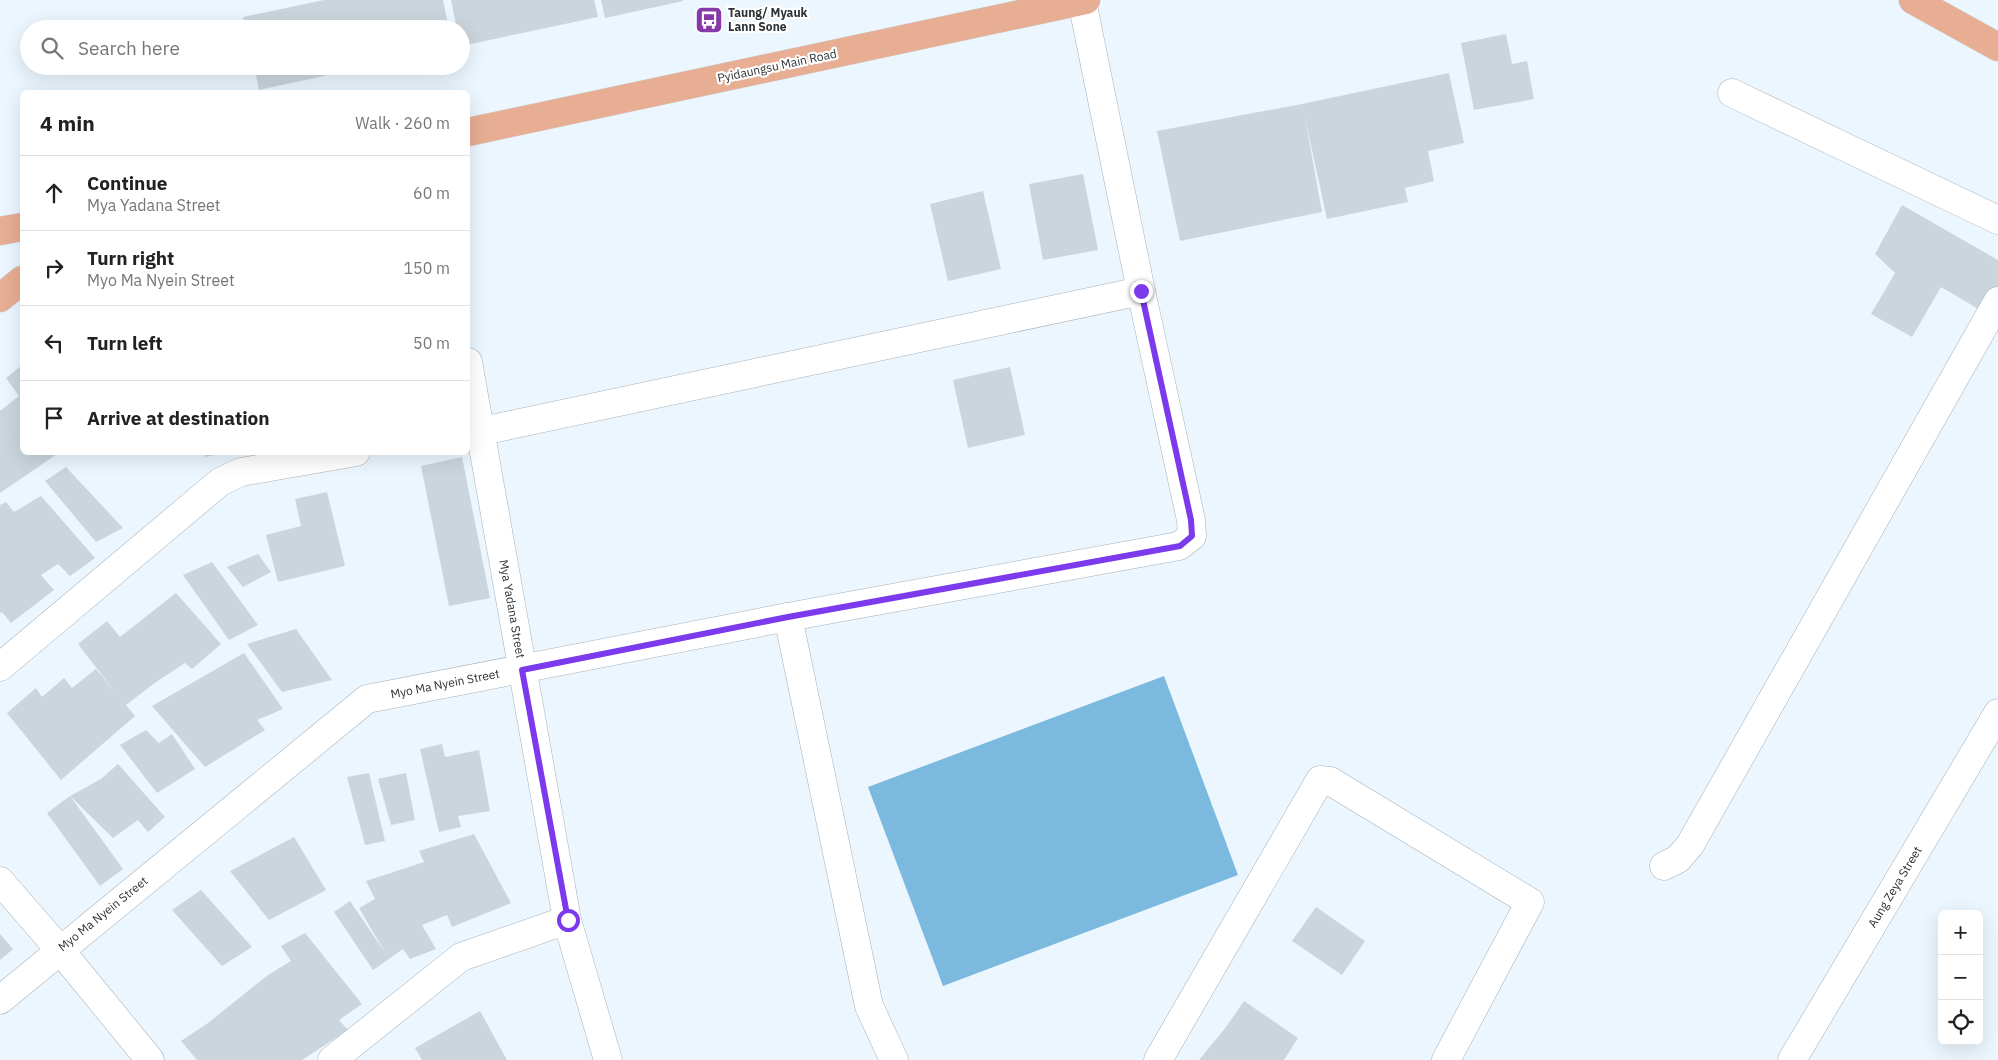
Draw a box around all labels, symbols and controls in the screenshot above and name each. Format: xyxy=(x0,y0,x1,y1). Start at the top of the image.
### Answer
bus stop icon: Taung/ Myauk Lann Sone xyxy=(694,5,724,35)
place label: Taung/ Myauk Lann Sone xyxy=(728,5,808,34)
search box xyxy=(20,20,470,75)
icon: search xyxy=(38,34,66,62)
text: Search here xyxy=(78,36,180,60)
street label: Pyidaungsu Main Road xyxy=(716,46,838,85)
text: 4 min xyxy=(40,109,95,137)
text: Walk · 260 m xyxy=(355,113,450,133)
text: Continue xyxy=(87,171,167,195)
icon: ahead xyxy=(40,179,68,207)
text: 60 m xyxy=(413,183,450,203)
text: Mya Yadana Street xyxy=(87,195,220,215)
text: Turn right xyxy=(87,246,174,270)
icon: right xyxy=(40,254,68,282)
text: 150 m xyxy=(403,258,450,278)
text: Myo Ma Nyein Street xyxy=(87,270,235,290)
route end xyxy=(1130,280,1153,303)
icon: left xyxy=(40,329,68,357)
text: Turn left xyxy=(87,331,163,355)
text: 50 m xyxy=(413,333,450,353)
icon: arrive xyxy=(40,404,68,432)
text: Arrive at destination xyxy=(87,406,270,430)
street label: Mya Yadana Street xyxy=(496,558,529,659)
street label: Myo Ma Nyein Street xyxy=(389,666,501,701)
street label: Aung Zeya Street xyxy=(1864,843,1925,930)
street label: Myo Ma Nyein Street xyxy=(55,873,150,954)
route start xyxy=(557,909,580,932)
map controls xyxy=(1938,910,1983,1045)
button: + xyxy=(1938,910,1983,955)
button: − xyxy=(1938,955,1983,1000)
button: locate xyxy=(1938,1000,1983,1045)

